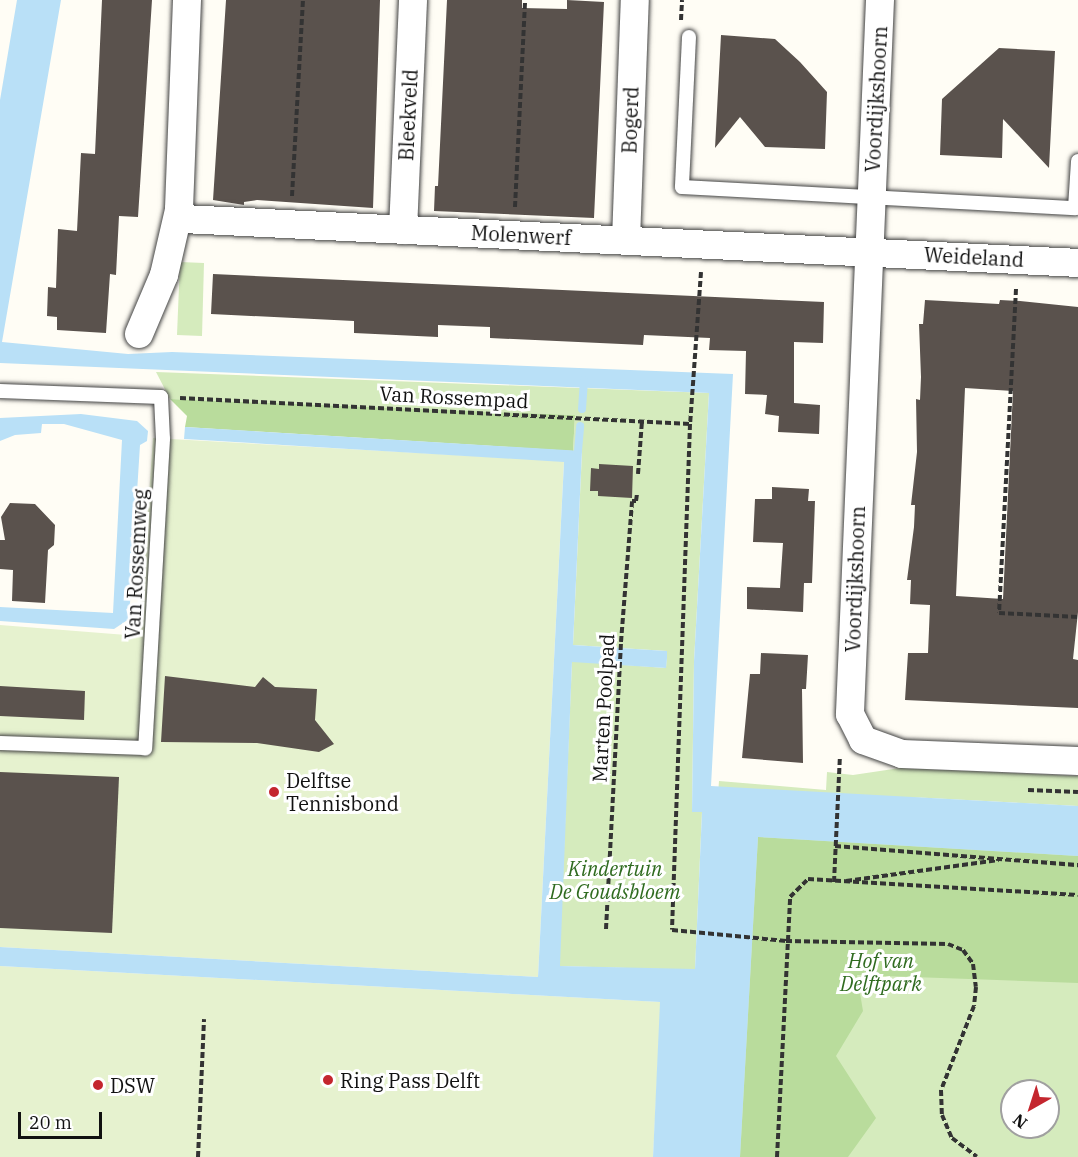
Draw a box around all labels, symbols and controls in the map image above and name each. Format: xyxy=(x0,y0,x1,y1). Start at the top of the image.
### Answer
street label: Voordijkshoorn xyxy=(860,25,892,173)
street label: Bleekveld xyxy=(394,68,422,162)
street label: Bogerd xyxy=(617,86,643,154)
street label: Molenwerf xyxy=(470,220,572,250)
street label: Weideland xyxy=(923,242,1025,272)
street label: Van Rossempad xyxy=(379,381,529,413)
street label: Van Rossemweg xyxy=(120,488,152,640)
street label: Voordijkshoorn xyxy=(840,505,870,653)
street label: Marten Poolpad xyxy=(587,633,619,783)
place label: Delftse Tennisbond xyxy=(286,768,399,815)
marker: Delftse Tennisbond xyxy=(267,785,281,799)
park label: Kindertuin De Goudsbloem xyxy=(549,856,681,903)
park label: Hof van Delftpark xyxy=(840,949,922,996)
place label: Ring Pass Delft xyxy=(340,1068,480,1092)
place label: DSW xyxy=(110,1073,155,1097)
marker: Ring Pass Delft xyxy=(321,1073,335,1087)
marker: DSW xyxy=(91,1078,105,1092)
north arrow xyxy=(1000,1079,1060,1139)
scale bar xyxy=(21,1100,105,1138)
text: N xyxy=(1009,1110,1031,1133)
text: 20 m xyxy=(29,1111,72,1134)

